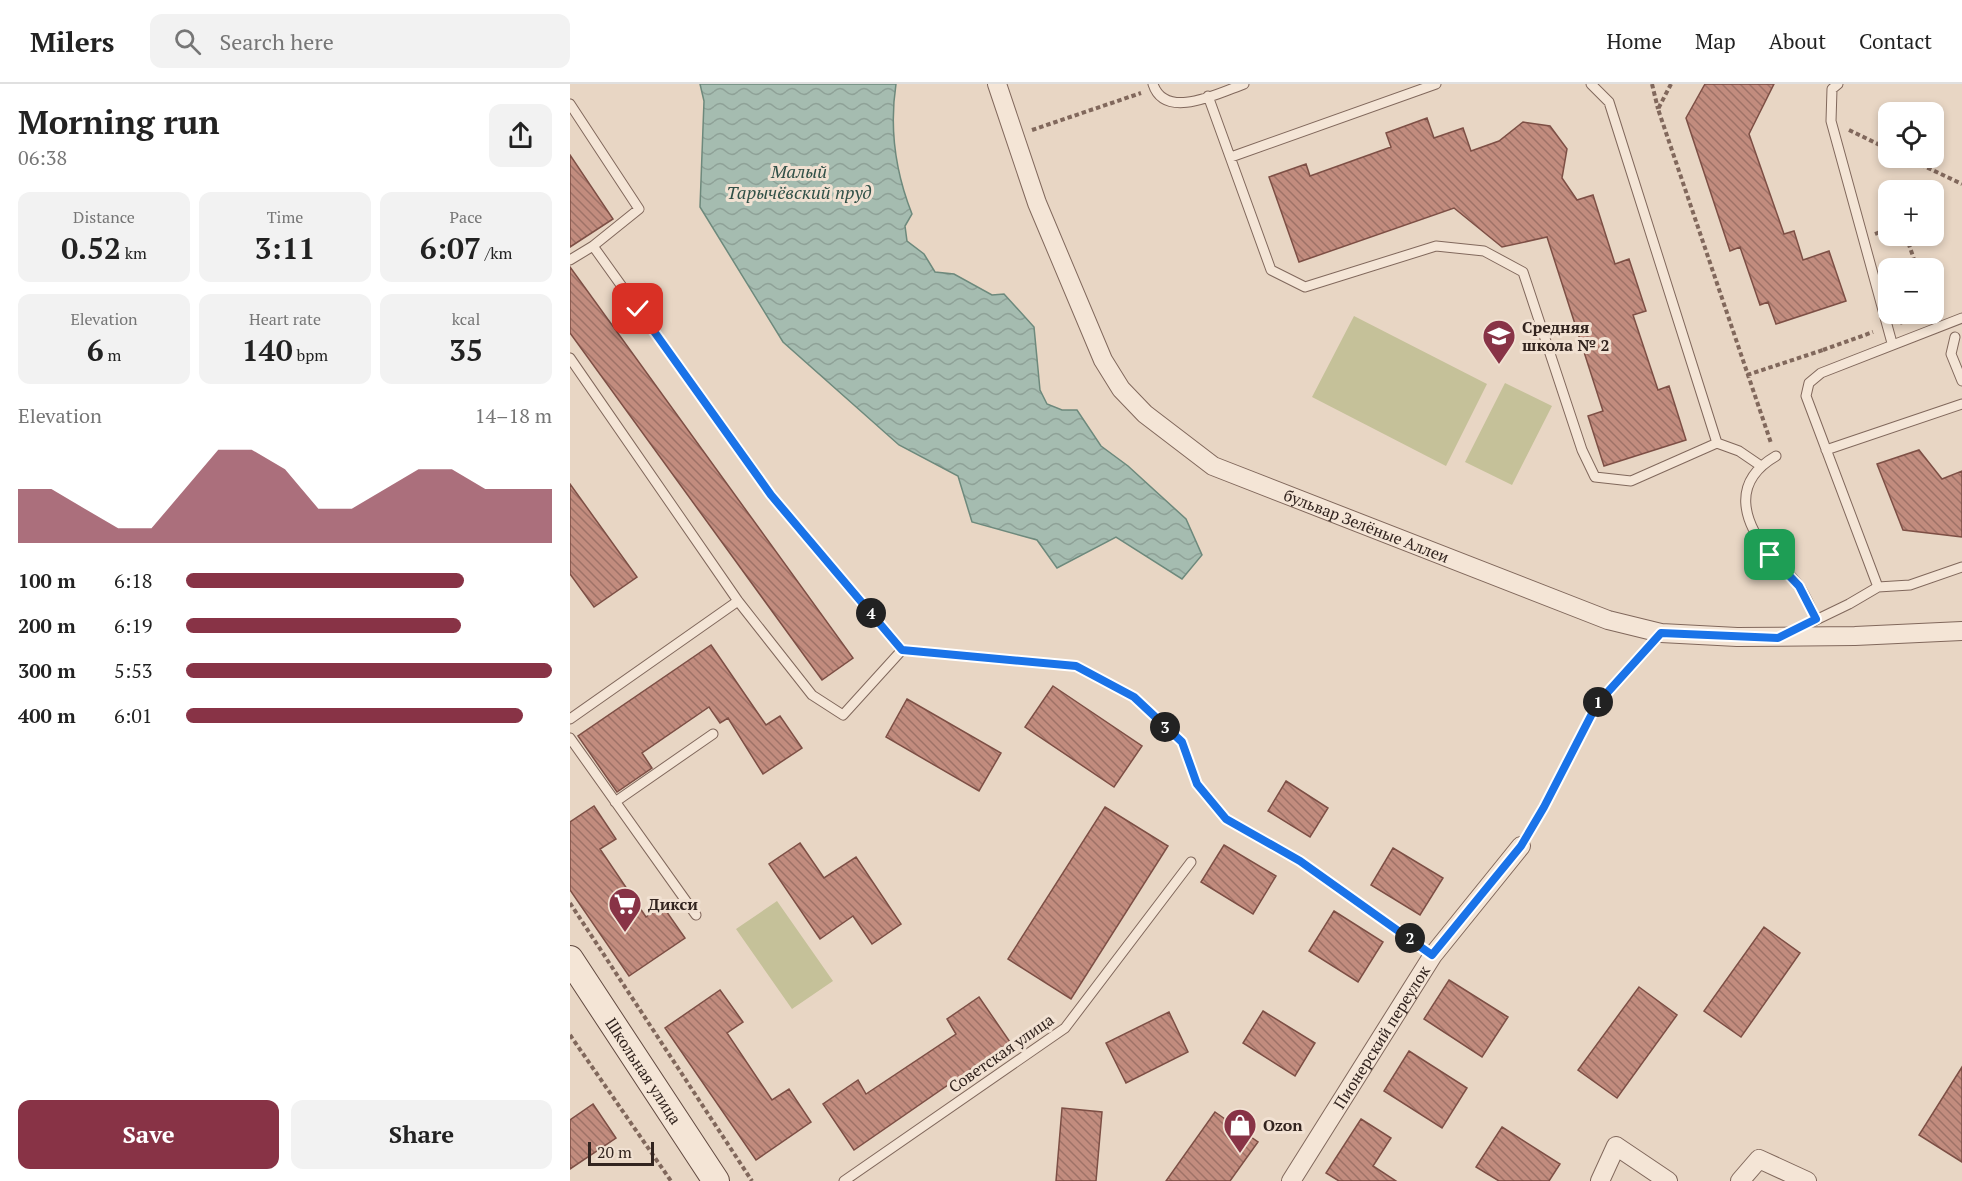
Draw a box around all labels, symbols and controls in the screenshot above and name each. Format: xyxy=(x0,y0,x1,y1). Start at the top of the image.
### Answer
search box xyxy=(150,14,570,68)
text: Milers xyxy=(30,23,114,60)
icon: search xyxy=(171,25,204,58)
text: Search here xyxy=(219,27,334,56)
text: Home xyxy=(1606,27,1662,55)
text: Map xyxy=(1695,27,1736,55)
text: About xyxy=(1769,27,1826,55)
text: Contact xyxy=(1859,27,1932,55)
text: Morning run xyxy=(18,100,220,143)
map controls xyxy=(1878,102,1944,324)
button: locate xyxy=(1878,102,1944,168)
button: share xyxy=(489,104,552,167)
text: 06:38 xyxy=(18,144,67,171)
water label: Малый Тарычёвский пруд xyxy=(726,159,872,204)
button: + xyxy=(1878,180,1944,246)
text: Distance xyxy=(73,206,135,228)
text: Time xyxy=(267,206,303,228)
text: Pace xyxy=(450,206,482,228)
text: 0.52 xyxy=(61,228,121,268)
text: 3:11 xyxy=(254,228,316,268)
text: 6:07 xyxy=(420,228,481,268)
text: km xyxy=(121,242,147,264)
text: /km xyxy=(481,242,512,264)
button: − xyxy=(1878,258,1944,324)
pin xyxy=(612,283,663,334)
icon: check xyxy=(621,292,654,325)
text: Elevation xyxy=(70,308,138,330)
text: Heart rate xyxy=(249,308,321,330)
text: kcal xyxy=(452,308,480,330)
place label: Средняя школа № 2 xyxy=(1522,316,1610,356)
school or university icon: Средняя школа № 2 xyxy=(1481,318,1517,365)
text: 6 xyxy=(87,330,104,370)
text: 140 xyxy=(242,330,293,370)
text: 35 xyxy=(449,330,483,370)
text: m xyxy=(104,344,121,366)
text: bpm xyxy=(293,344,328,366)
text: Elevation xyxy=(18,402,102,429)
text: 14–18 m xyxy=(475,402,552,429)
street label: бульвар Зелёные Аллеи xyxy=(1281,484,1452,568)
pin xyxy=(1744,529,1795,580)
icon: arrive xyxy=(1753,538,1786,571)
text: 100 m xyxy=(18,567,76,594)
text: 6:18 xyxy=(114,567,153,594)
pin: 4 xyxy=(856,598,886,628)
text: 4 xyxy=(866,602,876,624)
text: 200 m xyxy=(18,612,76,639)
text: 6:19 xyxy=(114,612,153,639)
text: 300 m xyxy=(18,657,76,684)
text: 5:53 xyxy=(114,657,153,684)
pin: 1 xyxy=(1583,687,1613,717)
text: 1 xyxy=(1593,691,1603,713)
text: 400 m xyxy=(18,702,76,729)
text: 6:01 xyxy=(114,702,153,729)
pin: 3 xyxy=(1150,712,1180,742)
text: 3 xyxy=(1160,716,1170,738)
supermarket icon: Дикси xyxy=(607,886,643,933)
place label: Дикси xyxy=(648,893,698,915)
pin: 2 xyxy=(1395,923,1425,953)
text: 2 xyxy=(1405,927,1415,949)
street label: Пионерский переулок xyxy=(1328,961,1435,1113)
street label: Советская улица xyxy=(944,1008,1058,1098)
street label: Школьная улица xyxy=(601,1013,687,1128)
button: Save xyxy=(18,1100,279,1169)
button: Share xyxy=(291,1100,552,1169)
shop icon: Ozon xyxy=(1222,1107,1258,1154)
place label: Ozon xyxy=(1263,1114,1303,1136)
scale bar xyxy=(588,1139,654,1166)
text: 20 m xyxy=(597,1141,632,1163)

